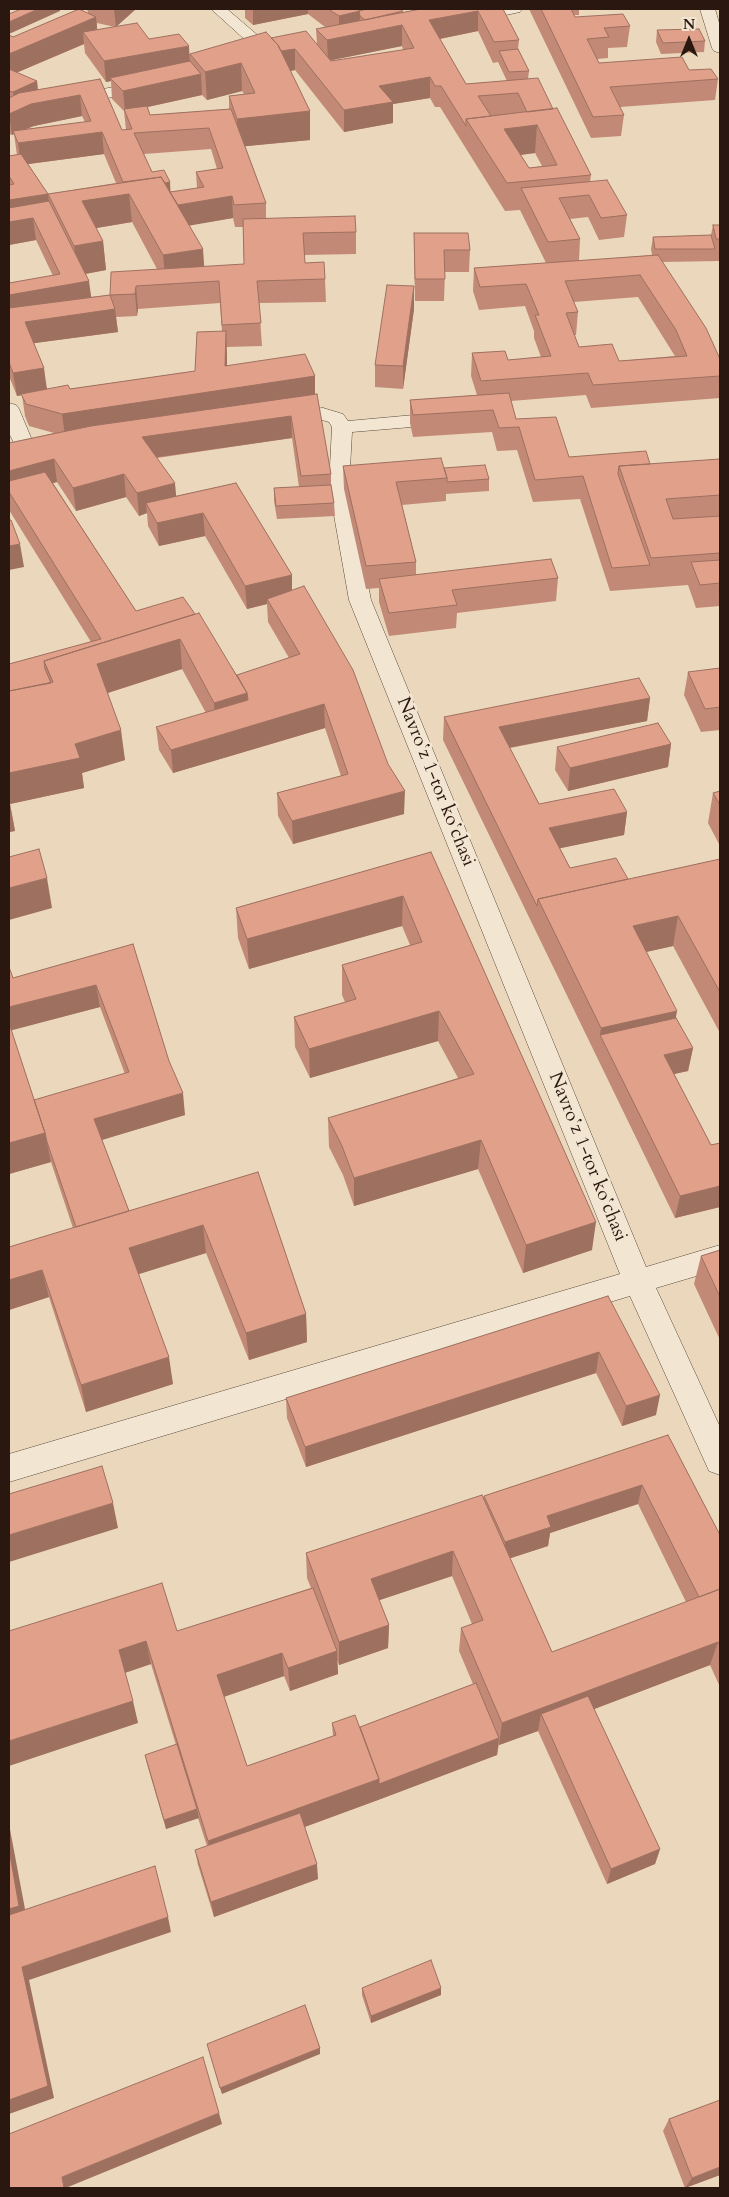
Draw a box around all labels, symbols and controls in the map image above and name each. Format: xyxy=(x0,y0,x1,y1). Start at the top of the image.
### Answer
north arrow xyxy=(664,15,714,65)
text: N xyxy=(683,15,695,34)
street label: Navroʻz 1-tor koʻchasi xyxy=(391,694,479,870)
street label: Navroʻz 1-tor koʻchasi xyxy=(543,1069,631,1245)

